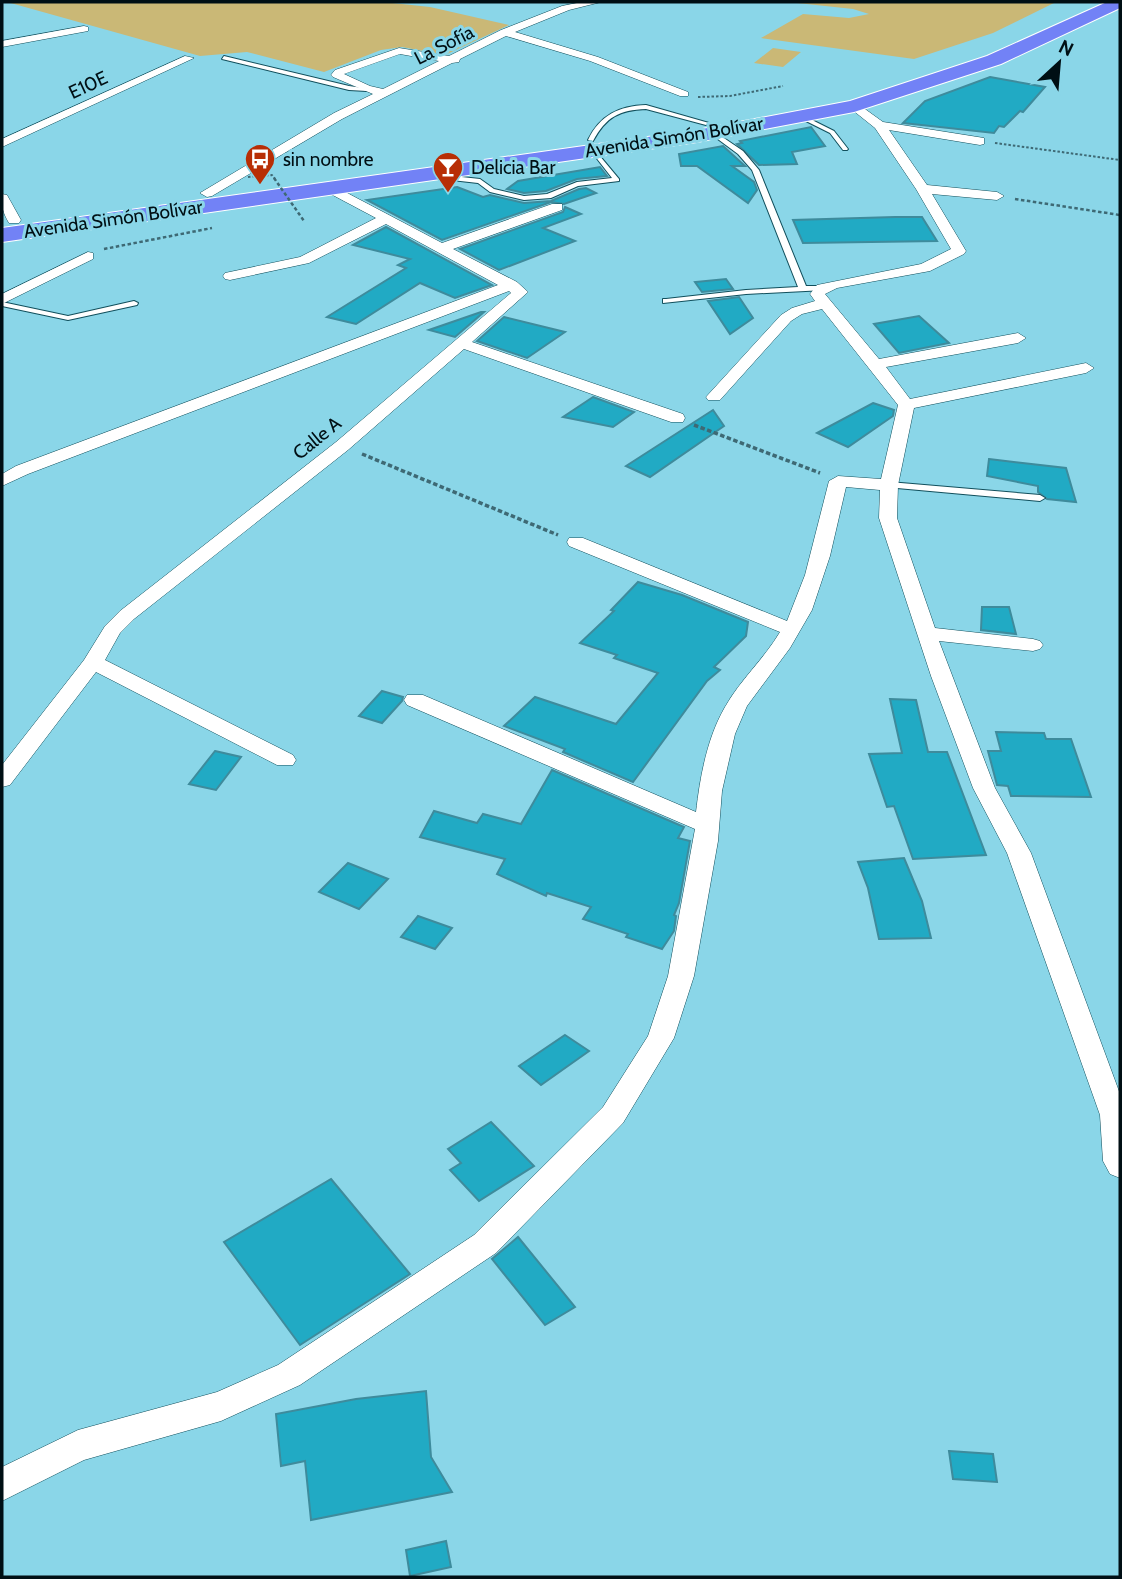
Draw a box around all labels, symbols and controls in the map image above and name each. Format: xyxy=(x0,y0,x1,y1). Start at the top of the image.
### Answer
street label: La Sofía xyxy=(410,20,478,70)
north arrow xyxy=(1024,28,1094,98)
text: N xyxy=(1055,35,1077,61)
street label: E10E xyxy=(65,66,111,104)
street label: Avenida Simón Bolívar xyxy=(583,112,765,162)
bus stop icon: sin nombre xyxy=(243,142,277,186)
place label: sin nombre xyxy=(283,148,374,171)
bar icon: Delicia Bar xyxy=(431,150,465,194)
place label: Delicia Bar xyxy=(471,156,555,179)
street label: Avenida Simón Bolívar xyxy=(22,195,204,243)
street label: Calle A xyxy=(288,411,346,464)

